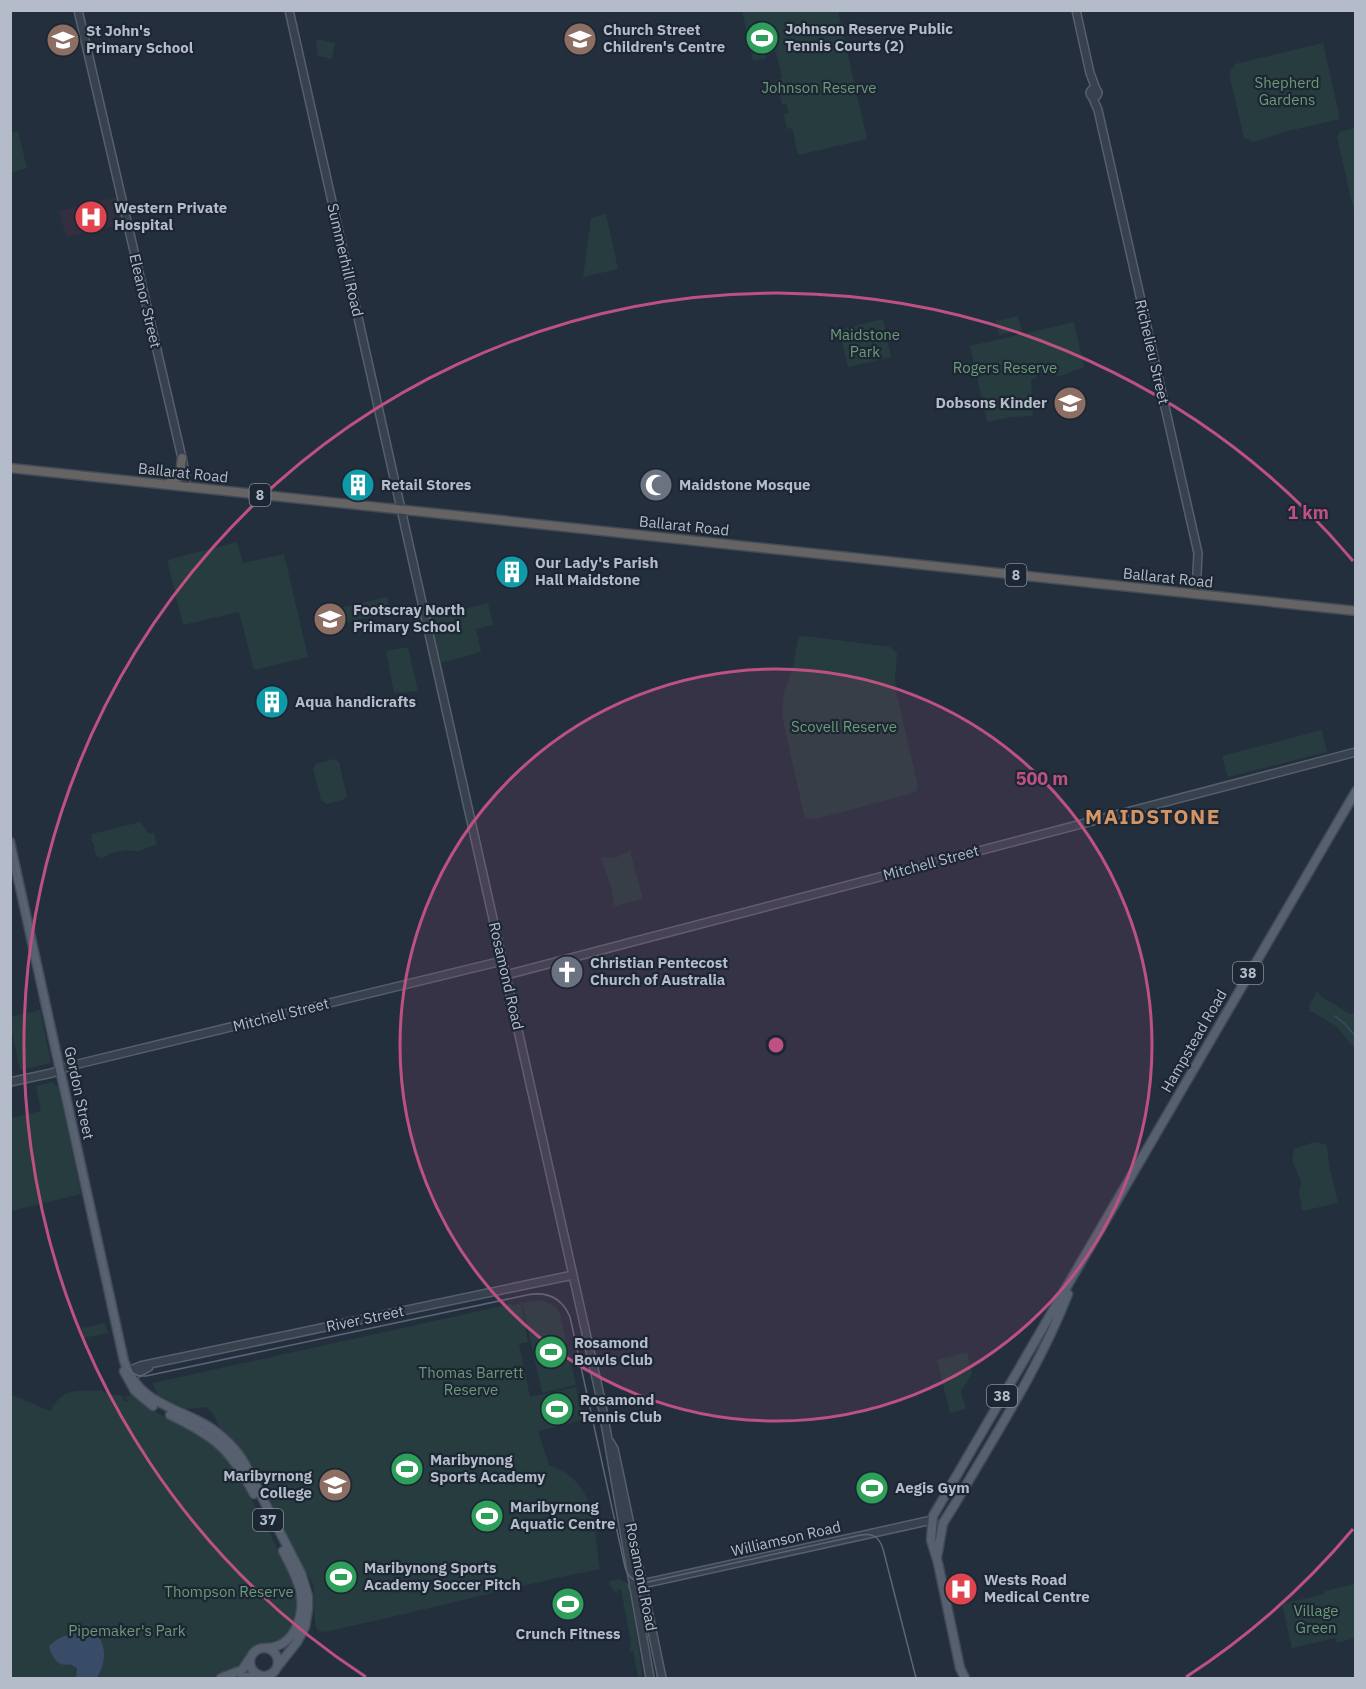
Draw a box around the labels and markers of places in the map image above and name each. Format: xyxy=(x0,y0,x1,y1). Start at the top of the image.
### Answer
place label: Johnson Reserve Public Tennis Courts (2) xyxy=(785,19,953,55)
place label: Church Street Children's Centre xyxy=(603,20,725,56)
sports icon: Johnson Reserve Public Tennis Courts (2) xyxy=(744,20,780,56)
place label: St John's Primary School xyxy=(86,21,194,57)
school or university icon: Church Street Children's Centre xyxy=(562,21,598,57)
school or university icon: St John's Primary School xyxy=(45,22,81,58)
place label: Western Private Hospital xyxy=(114,198,227,234)
hospital icon: Western Private Hospital xyxy=(73,199,109,235)
school or university icon: Dobsons Kinder xyxy=(1052,385,1088,421)
place label: Dobsons Kinder xyxy=(936,393,1047,412)
building icon: Retail Stores xyxy=(340,467,376,503)
mosque icon: Maidstone Mosque xyxy=(638,467,674,503)
place label: Retail Stores xyxy=(381,475,472,494)
place label: Maidstone Mosque xyxy=(679,475,811,494)
place label: Our Lady's Parish Hall Maidstone xyxy=(535,553,658,589)
building icon: Our Lady's Parish Hall Maidstone xyxy=(494,554,530,590)
place label: Footscray North Primary School xyxy=(353,600,465,636)
school or university icon: Footscray North Primary School xyxy=(312,601,348,637)
building icon: Aqua handicrafts xyxy=(254,684,290,720)
place label: Aqua handicrafts xyxy=(295,692,417,711)
place label: Christian Pentecost Church of Australia xyxy=(590,953,728,989)
church icon: Christian Pentecost Church of Australia xyxy=(549,954,585,990)
centre of rings xyxy=(766,1035,786,1055)
place label: Rosamond Bowls Club xyxy=(574,1333,653,1369)
sports icon: Rosamond Bowls Club xyxy=(533,1334,569,1370)
place label: Rosamond Tennis Club xyxy=(580,1390,662,1426)
sports icon: Rosamond Tennis Club xyxy=(539,1391,575,1427)
place label: Maribynong Sports Academy xyxy=(430,1450,545,1486)
sports icon: Maribynong Sports Academy xyxy=(389,1451,425,1487)
place label: Maribyrnong College xyxy=(223,1466,313,1502)
school or university icon: Maribyrnong College xyxy=(317,1467,353,1503)
sports icon: Aegis Gym xyxy=(854,1470,890,1506)
place label: Aegis Gym xyxy=(895,1478,970,1497)
place label: Maribyrnong Aquatic Centre xyxy=(510,1497,615,1533)
sports icon: Maribyrnong Aquatic Centre xyxy=(469,1498,505,1534)
place label: Maribynong Sports Academy Soccer Pitch xyxy=(364,1558,521,1594)
sports icon: Maribynong Sports Academy Soccer Pitch xyxy=(323,1559,359,1595)
place label: Wests Road Medical Centre xyxy=(984,1570,1090,1606)
hospital icon: Wests Road Medical Centre xyxy=(943,1571,979,1607)
sports icon: Crunch Fitness xyxy=(550,1586,586,1622)
place label: Crunch Fitness xyxy=(515,1624,621,1643)

